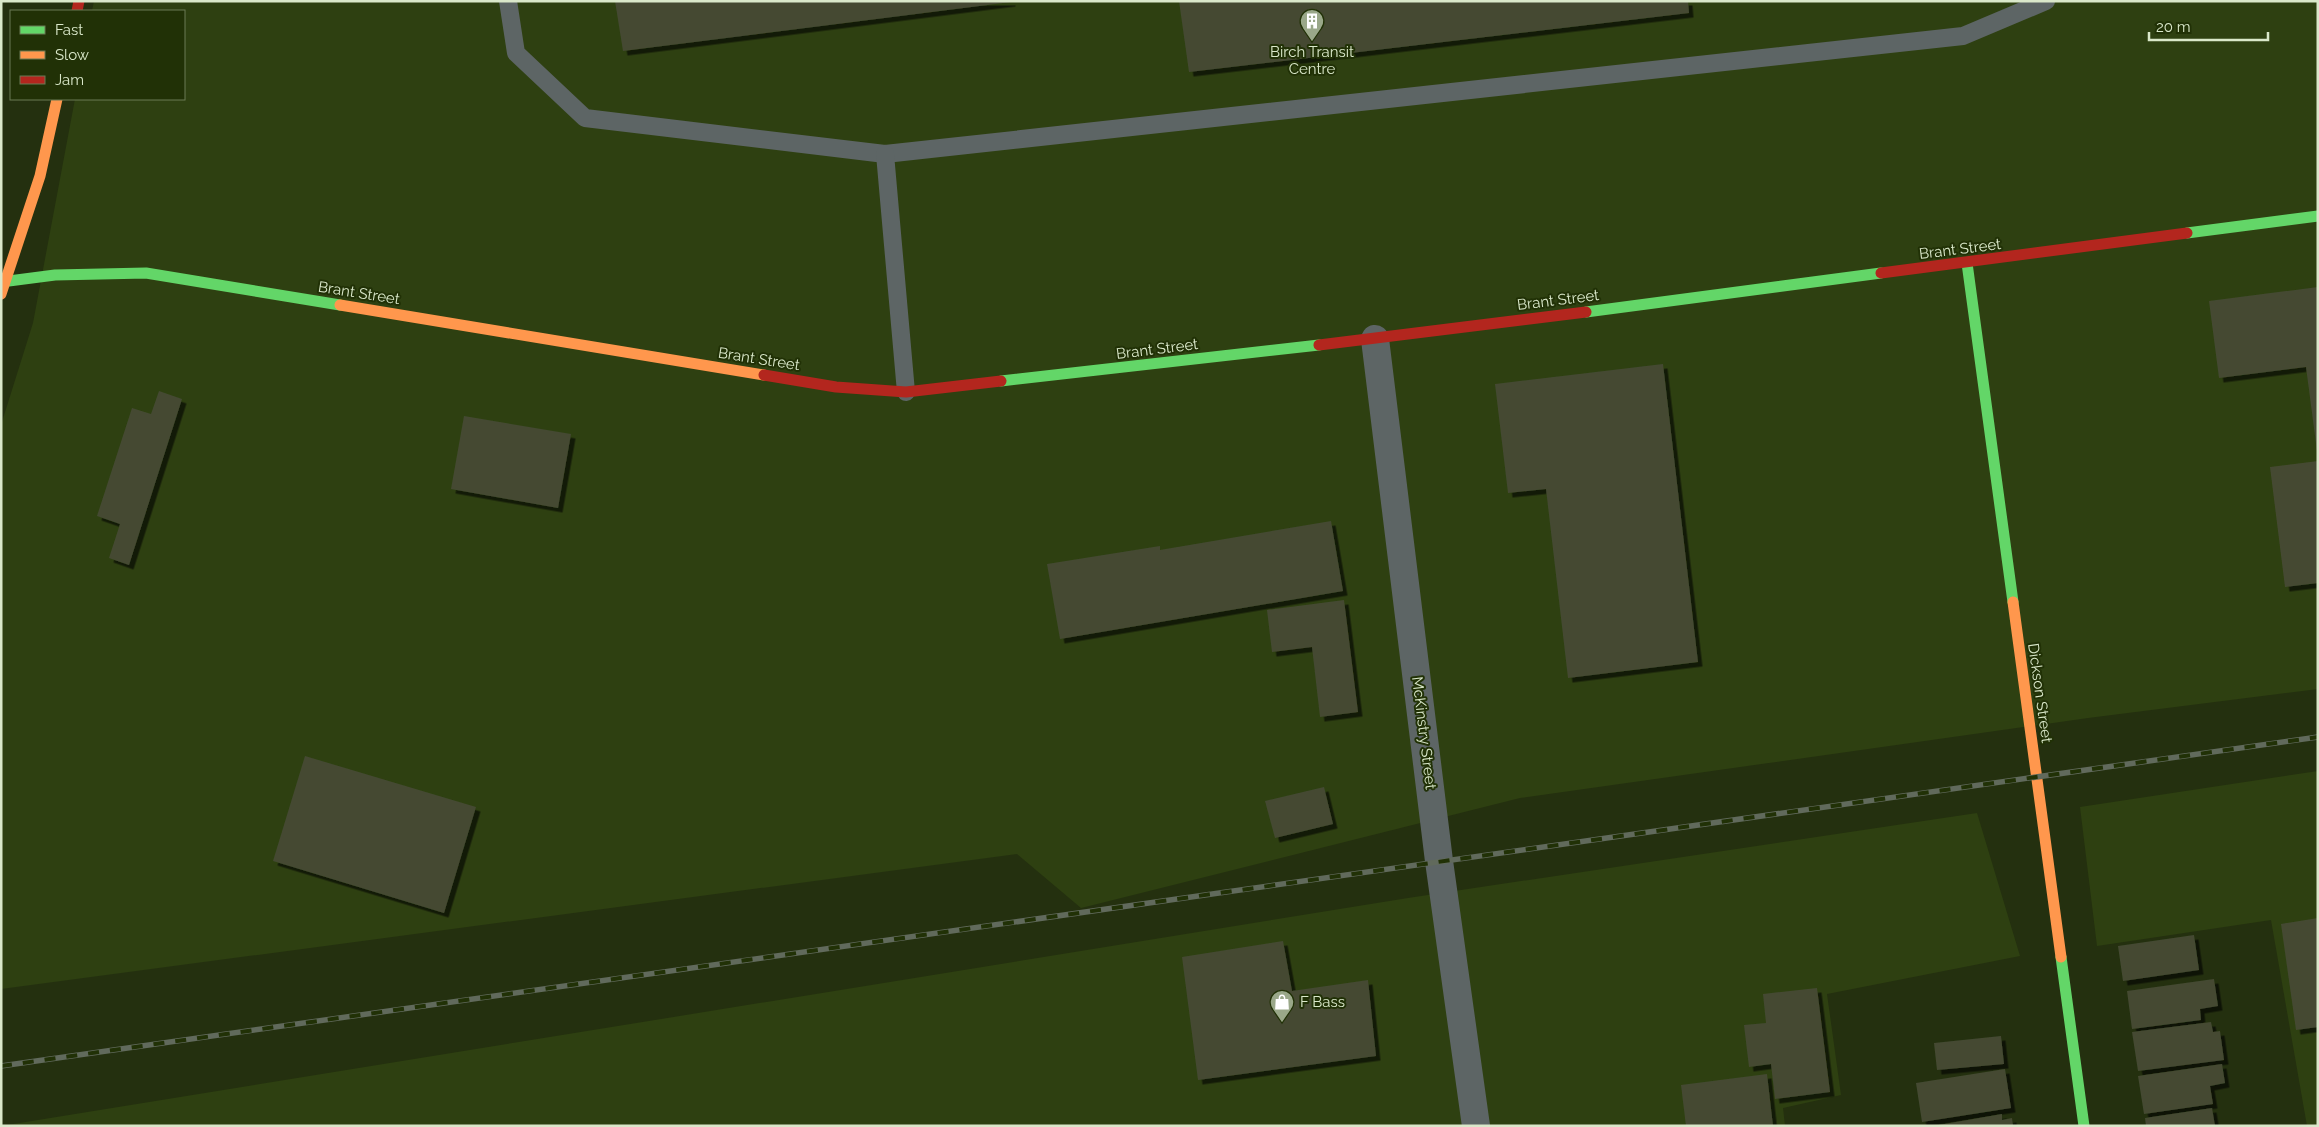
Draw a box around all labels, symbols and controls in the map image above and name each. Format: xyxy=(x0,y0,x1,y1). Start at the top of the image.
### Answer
building icon: Birch Transit Centre xyxy=(1299,8,1325,42)
legend xyxy=(10,10,185,100)
scale bar xyxy=(2149,10,2268,42)
text: 20 m xyxy=(2156,18,2191,36)
text: Fast xyxy=(55,21,83,39)
place label: Birch Transit Centre xyxy=(1270,43,1354,78)
text: Slow xyxy=(55,46,89,64)
text: Jam xyxy=(55,71,84,89)
street label: Brant Street xyxy=(1918,235,2002,263)
street label: Brant Street xyxy=(317,278,401,308)
street label: Brant Street xyxy=(1516,286,1600,314)
street label: Brant Street xyxy=(1115,335,1199,363)
street label: Brant Street xyxy=(717,344,801,374)
street label: Dickson Street xyxy=(2024,642,2056,744)
street label: McKinstry Street xyxy=(1408,676,1440,790)
shop icon: F Bass xyxy=(1269,989,1295,1023)
place label: F Bass xyxy=(1300,993,1345,1011)

